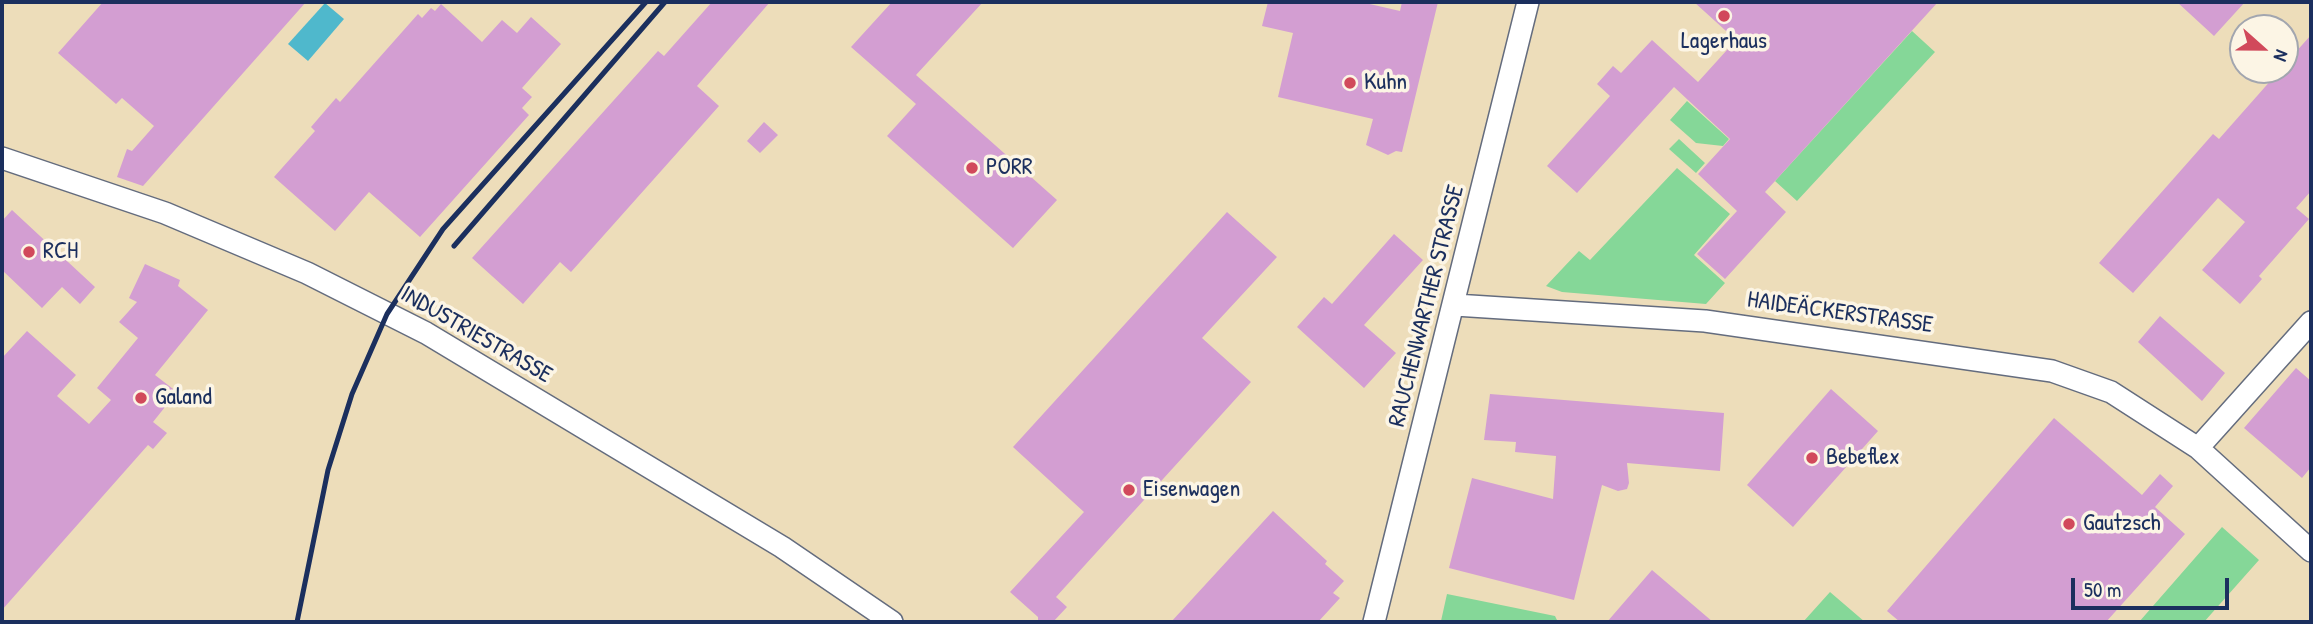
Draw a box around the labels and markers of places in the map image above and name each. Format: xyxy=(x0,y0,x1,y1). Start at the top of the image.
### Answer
marker: Lagerhaus xyxy=(1716,8,1732,24)
place label: Lagerhaus xyxy=(1681,28,1767,56)
place label: Kuhn xyxy=(1364,69,1407,97)
marker: Kuhn xyxy=(1342,75,1358,91)
place label: PORR xyxy=(986,154,1033,182)
marker: PORR xyxy=(964,160,980,176)
place label: RCH xyxy=(43,238,78,266)
marker: RCH xyxy=(21,244,37,260)
place label: Galand xyxy=(155,384,212,412)
marker: Galand xyxy=(133,390,149,406)
place label: Bebeflex xyxy=(1826,444,1900,472)
marker: Bebeflex xyxy=(1804,450,1820,466)
place label: Eisenwagen xyxy=(1143,476,1240,504)
marker: Eisenwagen xyxy=(1121,482,1137,498)
place label: Gautzsch xyxy=(2083,510,2161,538)
marker: Gautzsch xyxy=(2061,516,2077,532)

